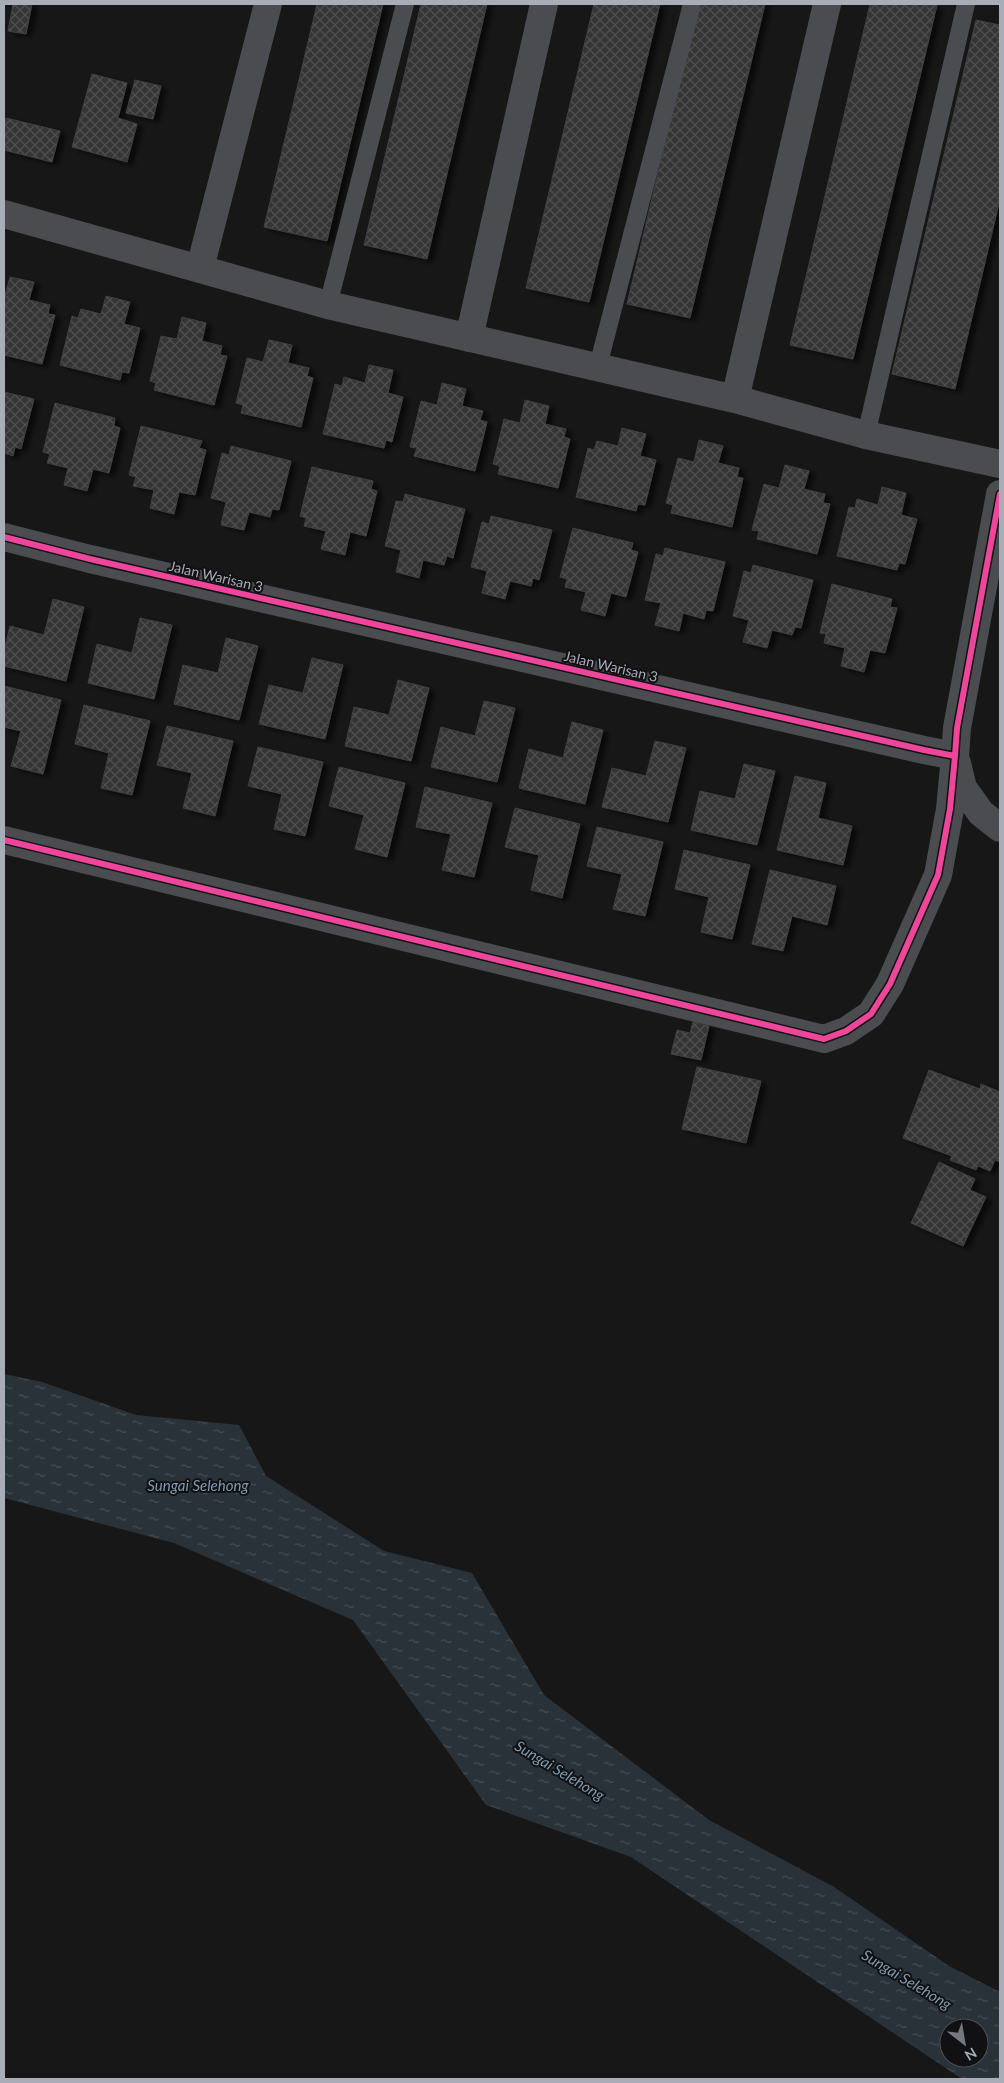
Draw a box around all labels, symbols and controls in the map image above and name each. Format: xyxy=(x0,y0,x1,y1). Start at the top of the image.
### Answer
street label: Jalan Warisan 3 xyxy=(167,557,265,595)
street label: Jalan Warisan 3 xyxy=(562,647,660,685)
water label: Sungai Selehong xyxy=(147,1476,249,1494)
water label: Sungai Selehong xyxy=(512,1736,609,1804)
water label: Sungai Selehong xyxy=(859,1945,956,2013)
north arrow xyxy=(939,2018,989,2068)
text: N xyxy=(962,2045,980,2065)

